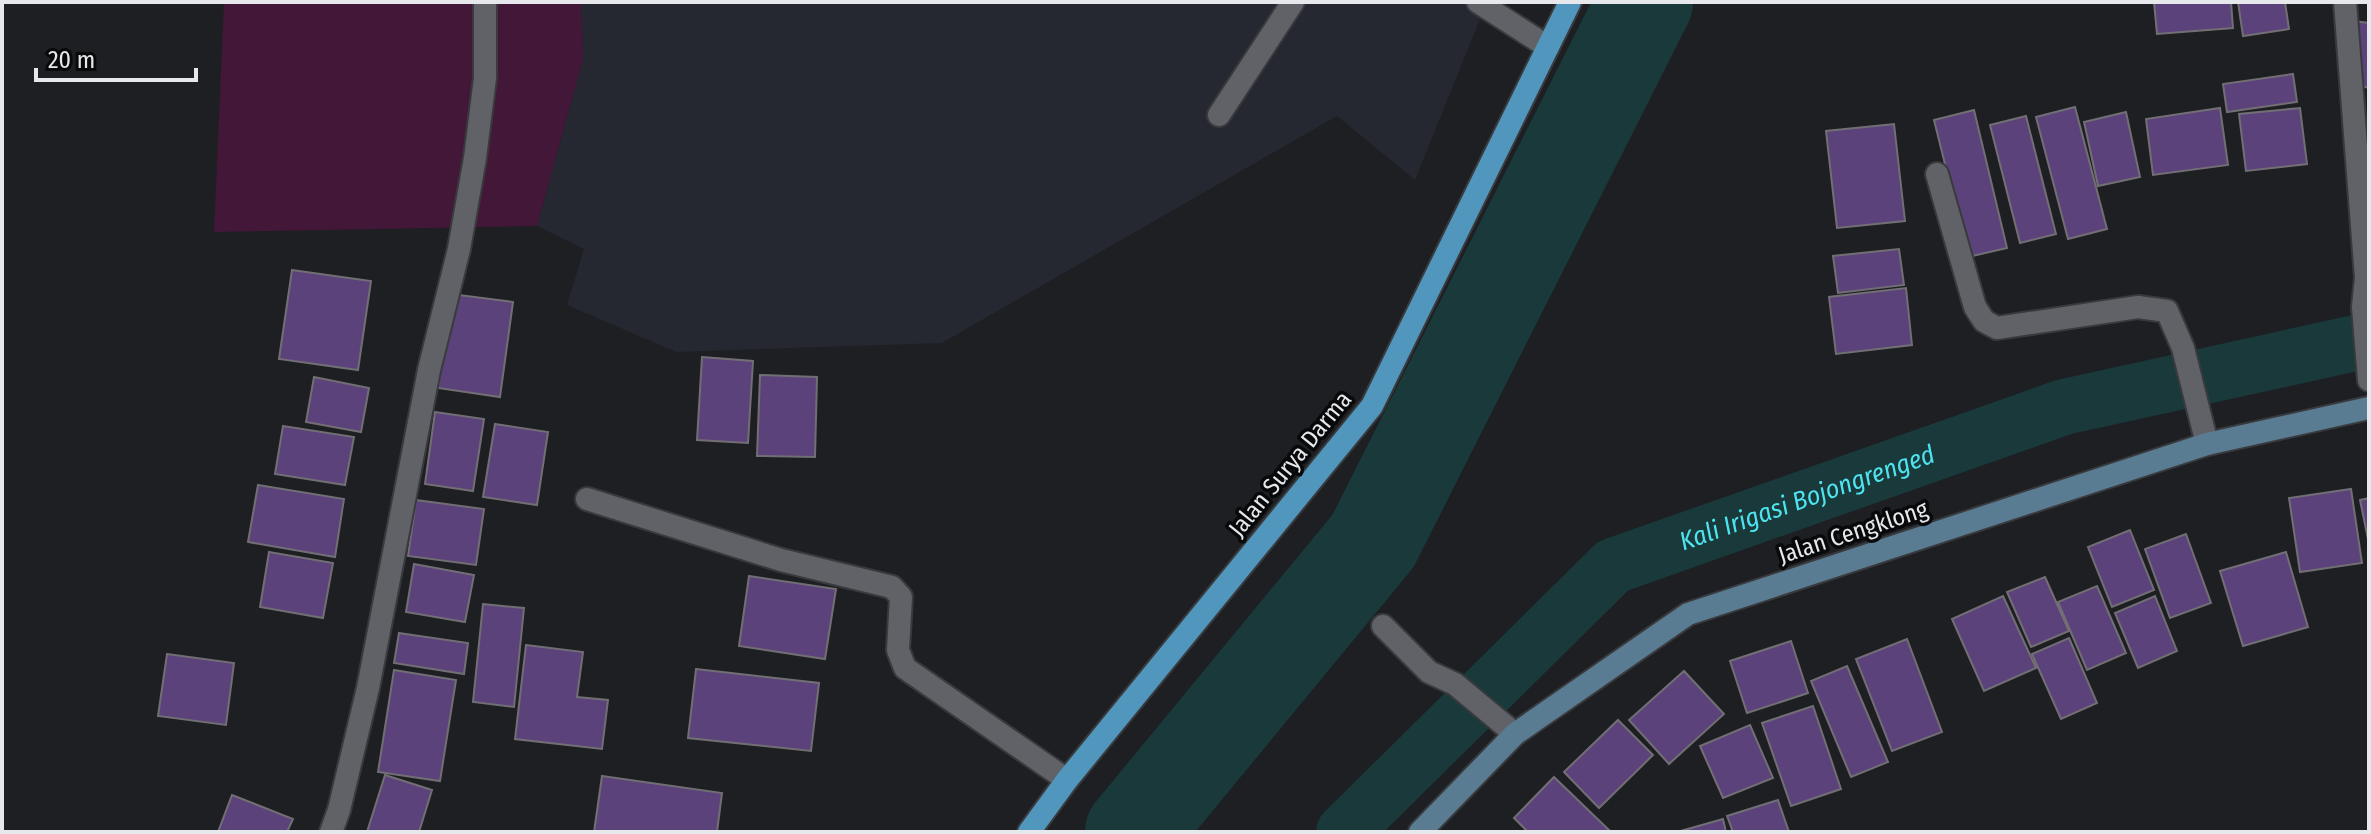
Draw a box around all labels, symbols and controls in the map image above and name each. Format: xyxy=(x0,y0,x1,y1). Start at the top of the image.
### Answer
scale bar xyxy=(36,32,196,82)
text: 20 m xyxy=(48,46,95,74)
street label: Jalan Surya Darma xyxy=(1223,386,1357,542)
water label: Kali Irigasi Bojongrenged xyxy=(1675,438,1939,557)
street label: Jalan Cengklong xyxy=(1775,494,1932,569)

